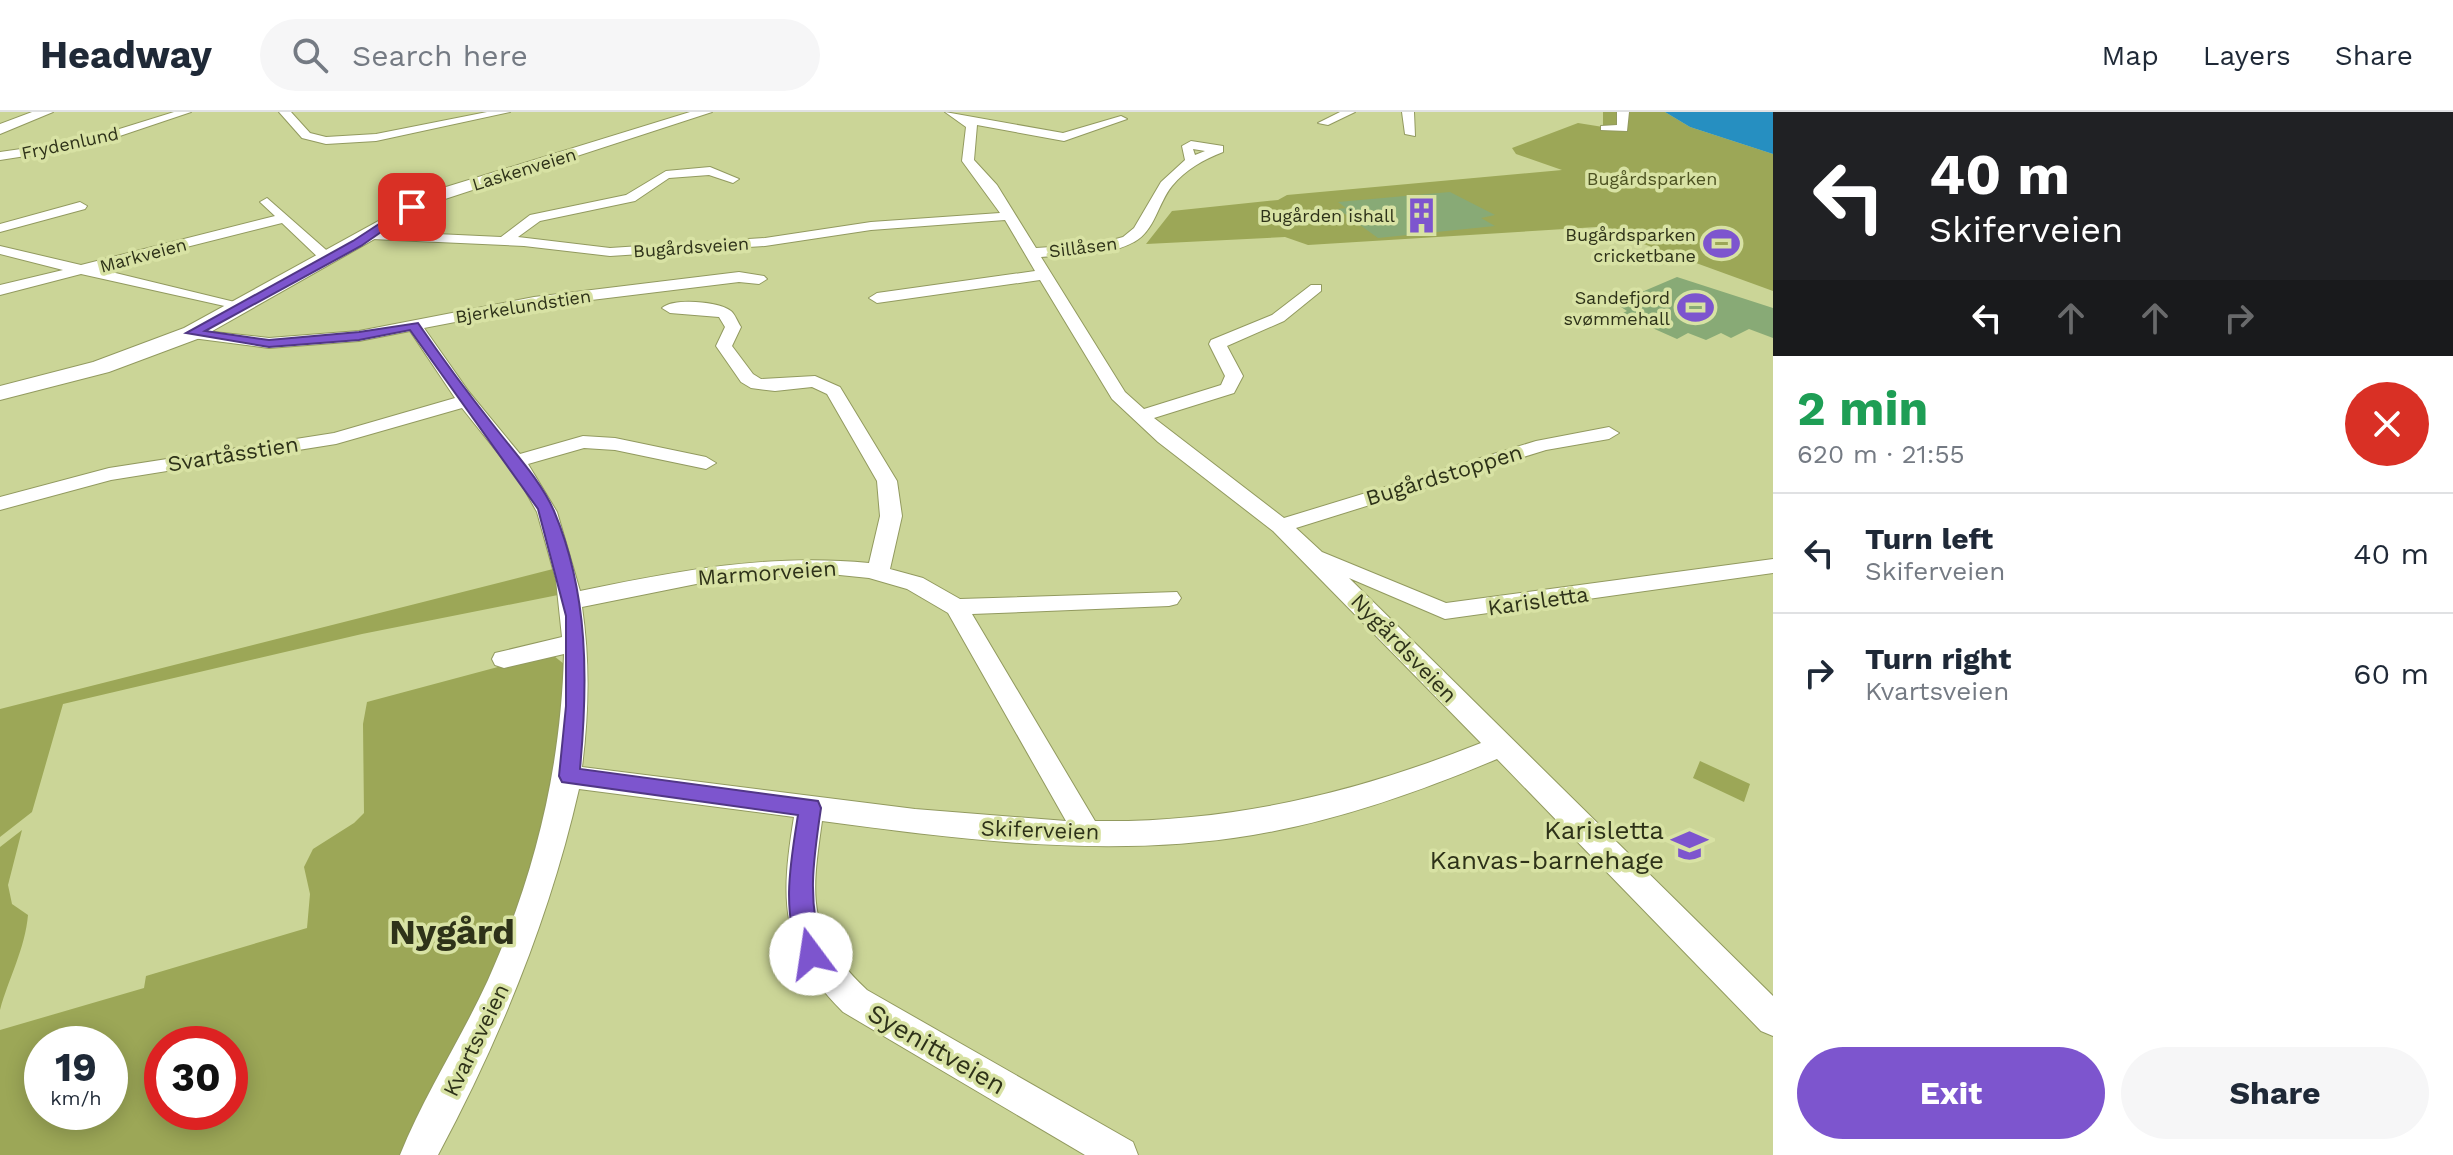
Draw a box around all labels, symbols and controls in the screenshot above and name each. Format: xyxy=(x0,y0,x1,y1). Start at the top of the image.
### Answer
search box xyxy=(260,19,820,91)
text: Headway xyxy=(40,33,212,77)
icon: search xyxy=(288,33,332,77)
text: Search here xyxy=(352,38,528,73)
text: Map xyxy=(2102,39,2159,72)
text: Layers xyxy=(2203,39,2291,72)
text: Share xyxy=(2335,39,2413,72)
street label: Frydenlund xyxy=(20,122,120,164)
text: 40 m xyxy=(1929,142,2070,208)
street label: Laskenveien xyxy=(469,143,579,195)
icon: left xyxy=(1797,144,1901,248)
park label: Bugårdsparken xyxy=(1587,168,1717,189)
pin xyxy=(378,173,446,241)
icon: arrive xyxy=(390,185,434,229)
building icon: Bugården ishall xyxy=(1402,196,1440,234)
place label: Bugården ishall xyxy=(1260,205,1395,226)
text: Skiferveien xyxy=(1929,209,2123,251)
place label: Bugårdsparken cricketbane xyxy=(1565,224,1696,266)
sports icon: Bugårdsparken cricketbane xyxy=(1703,225,1741,263)
street label: Bugårdsveien xyxy=(632,232,750,262)
street label: Sillåsen xyxy=(1048,232,1118,262)
street label: Markveien xyxy=(97,233,189,277)
street label: Bjerkelundstien xyxy=(454,285,592,327)
place label: Sandefjord svømmehall xyxy=(1564,287,1670,329)
sports icon: Sandefjord svømmehall xyxy=(1677,288,1715,326)
icon: left xyxy=(1965,296,2009,340)
icon: ahead xyxy=(2049,296,2093,340)
icon: ahead xyxy=(2133,296,2177,340)
icon: right xyxy=(2217,296,2261,340)
text: 2 min xyxy=(1797,380,1928,437)
button: close xyxy=(2345,382,2429,466)
street label: Svartåsstien xyxy=(166,431,300,477)
street label: Bugårdstoppen xyxy=(1363,439,1525,511)
text: 620 m · 21:55 xyxy=(1797,439,1965,469)
text: Turn left xyxy=(1865,521,1993,556)
icon: left xyxy=(1797,531,1841,575)
text: 40 m xyxy=(2353,536,2429,571)
street label: Marmorveien xyxy=(697,556,837,590)
text: Skiferveien xyxy=(1865,556,2005,586)
street label: Karisletta xyxy=(1486,582,1590,620)
street label: Nygårdsveien xyxy=(1346,588,1462,708)
text: Turn right xyxy=(1865,641,2011,676)
icon: right xyxy=(1797,651,1841,695)
text: 60 m xyxy=(2353,656,2429,691)
text: Kvartsveien xyxy=(1865,676,2009,706)
street label: Skiferveien xyxy=(980,815,1100,845)
place label: Karisletta Kanvas-barnehage xyxy=(1430,815,1664,875)
school or university icon: Karisletta Kanvas-barnehage xyxy=(1671,826,1709,864)
district label: Nygård xyxy=(389,911,515,953)
position arrow xyxy=(769,912,853,996)
street label: Kvartsveien xyxy=(438,980,514,1100)
street label: Syenittveien xyxy=(863,997,1011,1101)
speed limit sign: 30 xyxy=(144,1026,248,1130)
text: 19 xyxy=(55,1044,97,1091)
button: Exit xyxy=(1797,1047,2105,1139)
button: Share xyxy=(2121,1047,2429,1139)
text: km/h xyxy=(50,1086,102,1110)

